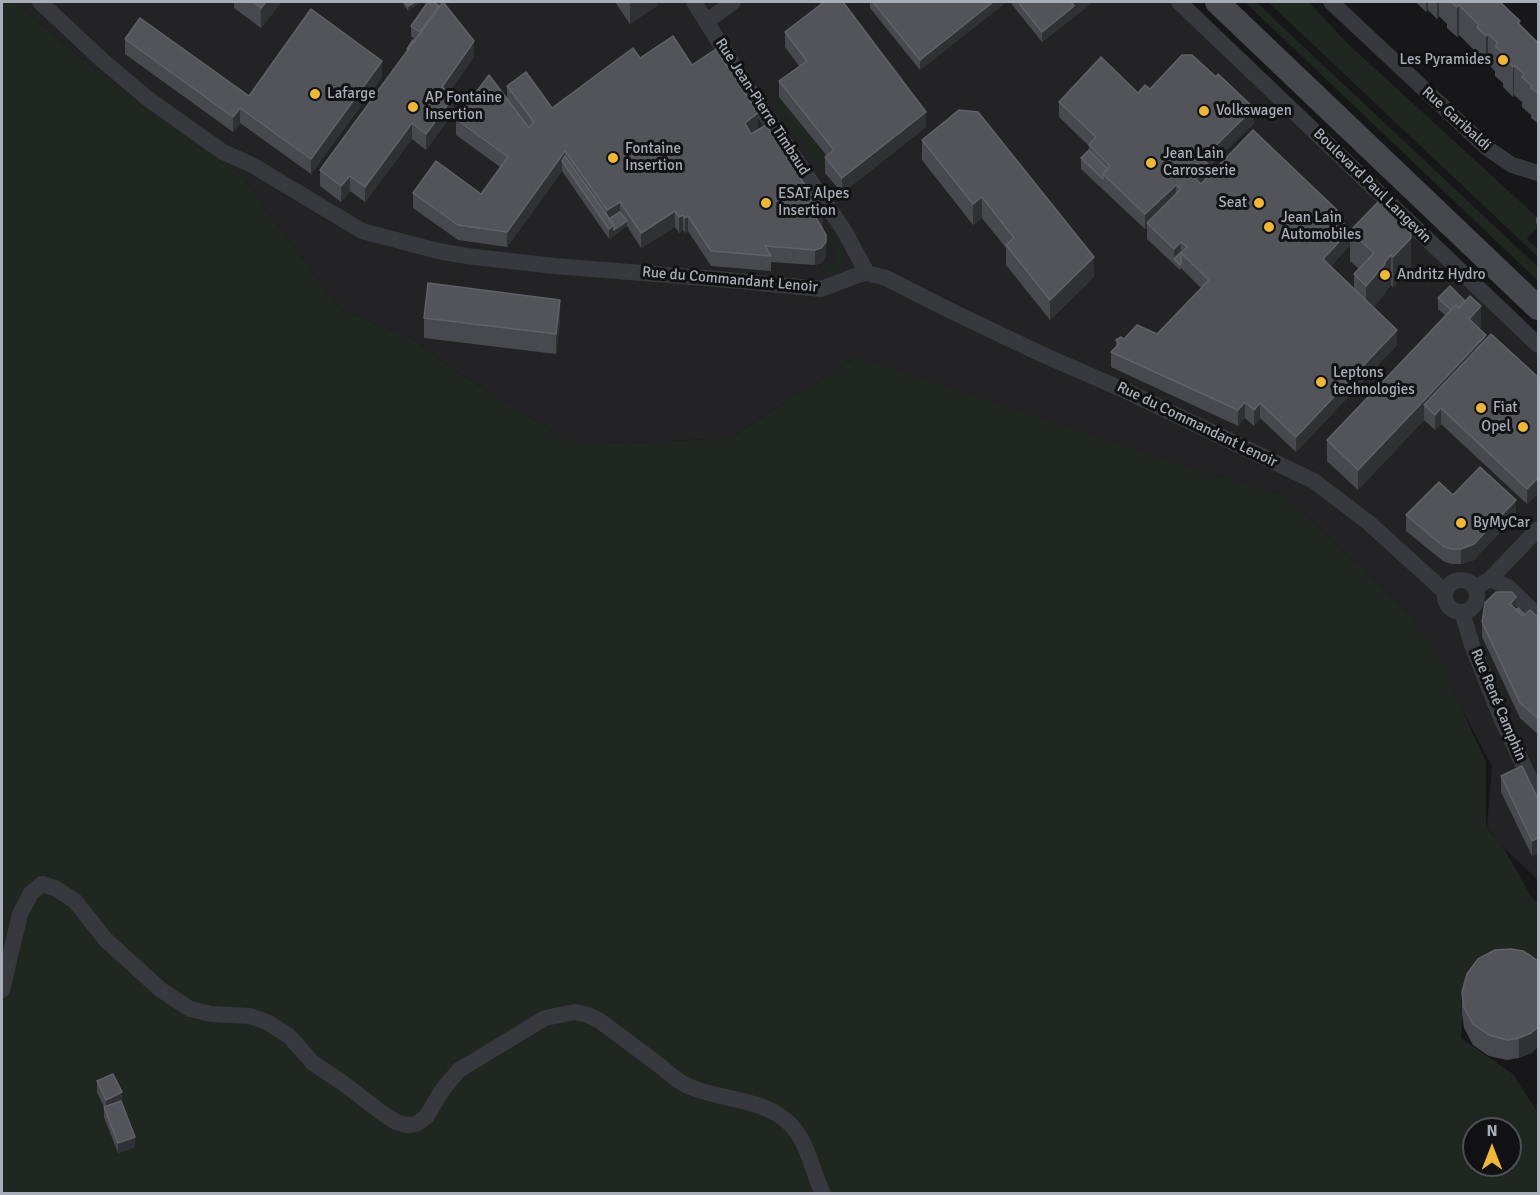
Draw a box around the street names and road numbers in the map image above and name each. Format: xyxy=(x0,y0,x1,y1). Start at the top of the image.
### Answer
street label: Rue Jean-Pierre Timbaud xyxy=(711,35,813,179)
street label: Rue Garibaldi xyxy=(1418,83,1494,155)
street label: Boulevard Paul Langevin xyxy=(1309,125,1435,247)
street label: Rue du Commandant Lenoir xyxy=(641,263,819,297)
street label: Rue du Commandant Lenoir xyxy=(1114,378,1280,472)
street label: Rue René Camphin xyxy=(1466,646,1530,764)

